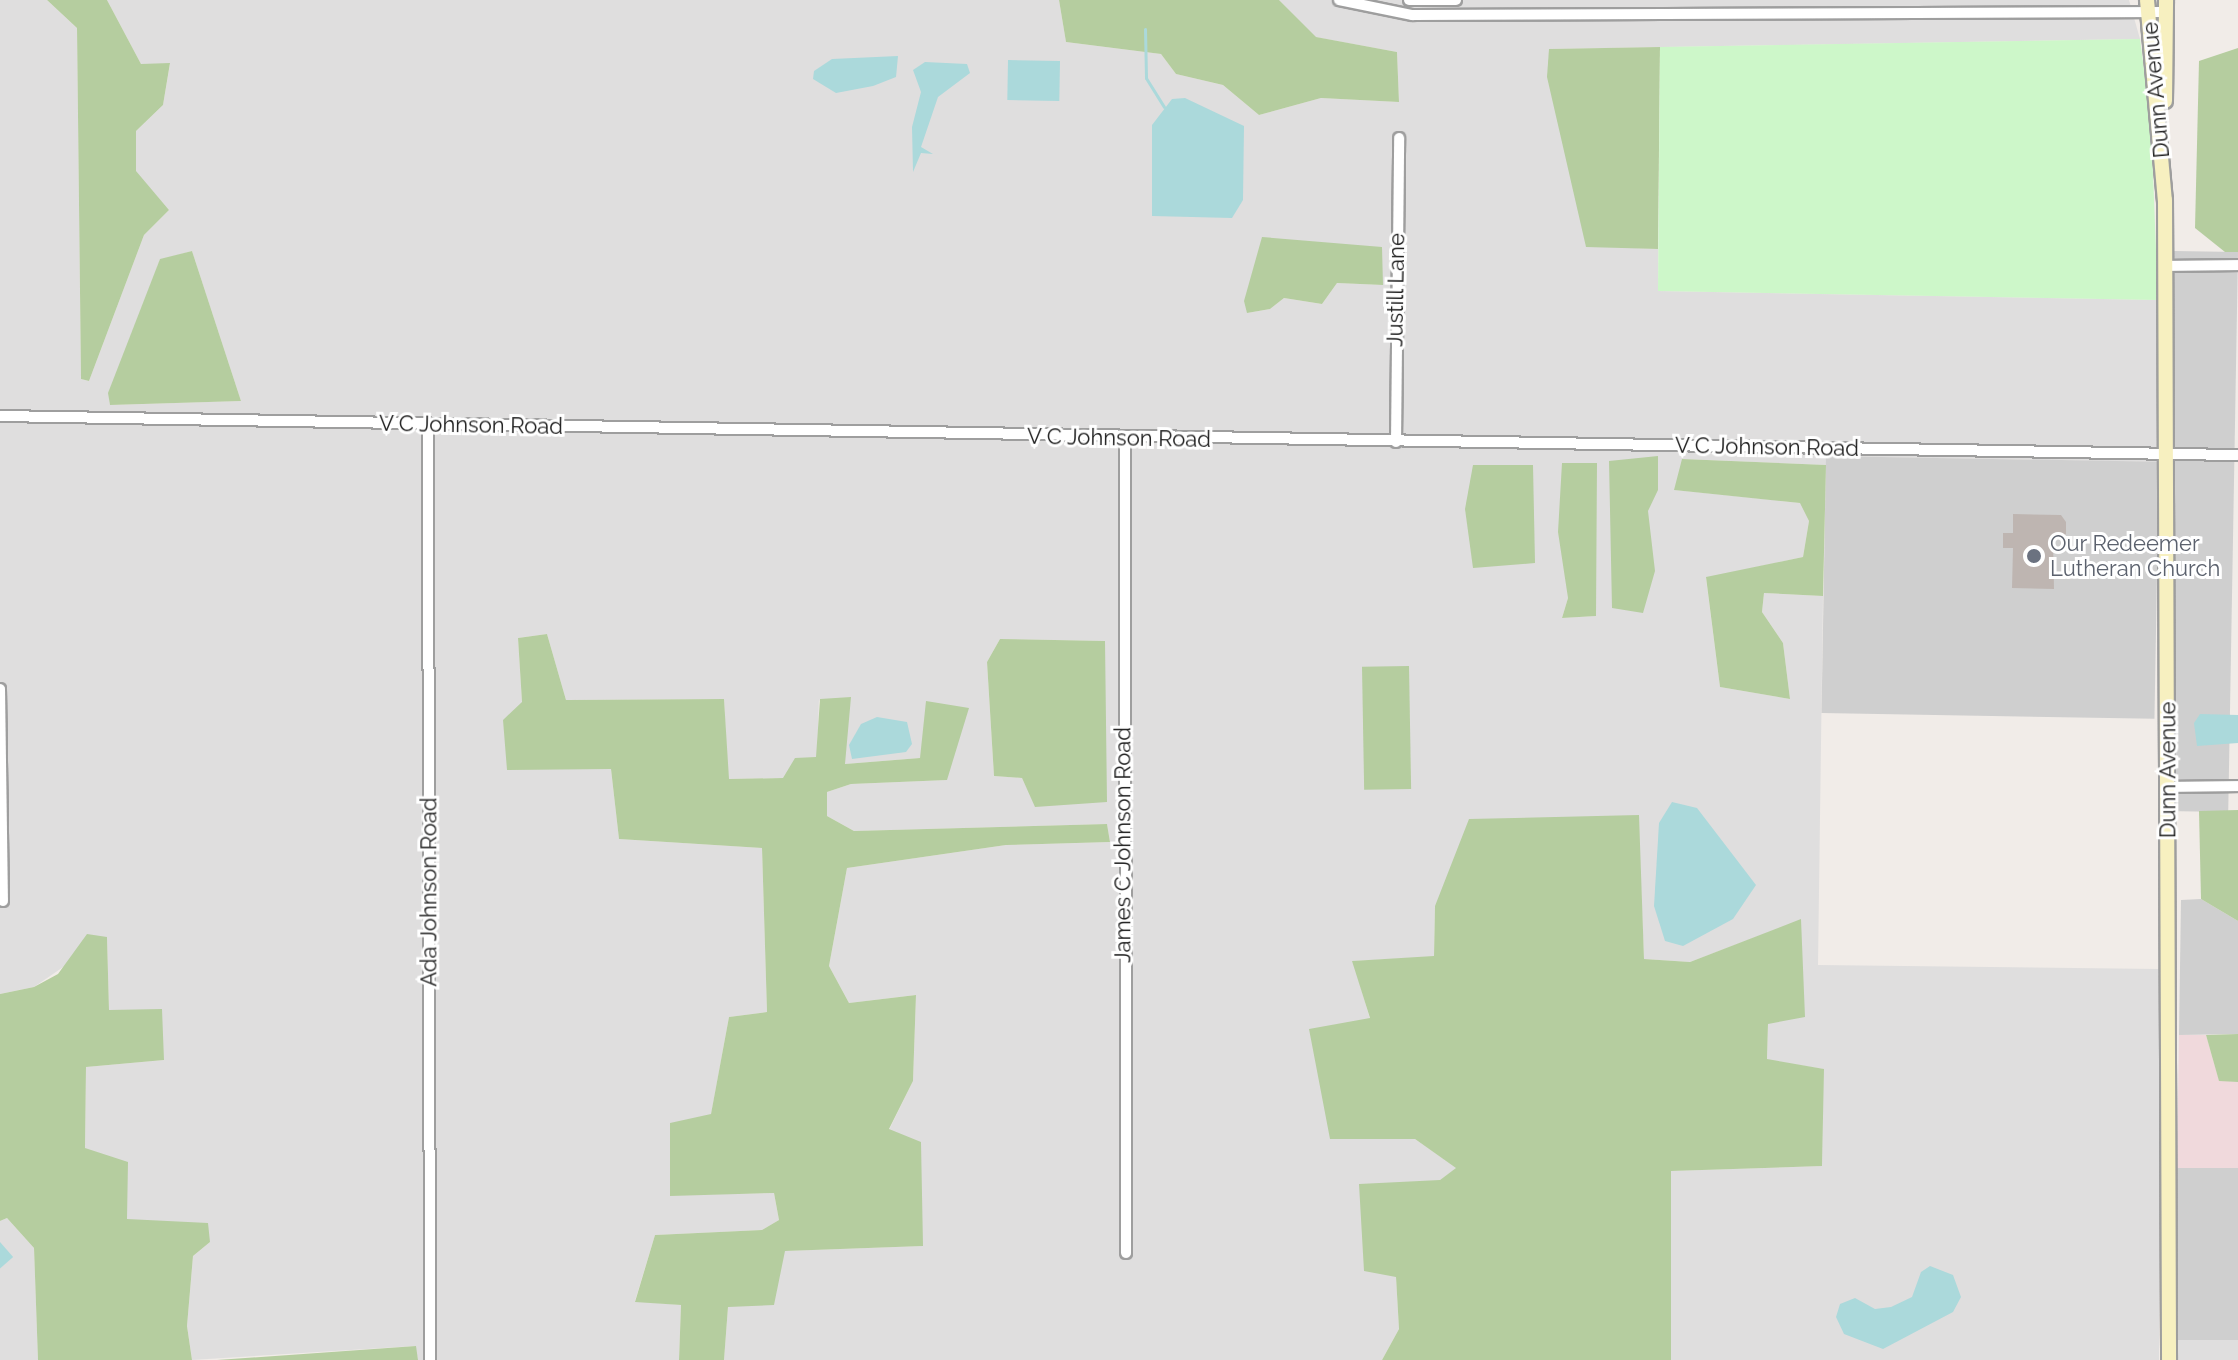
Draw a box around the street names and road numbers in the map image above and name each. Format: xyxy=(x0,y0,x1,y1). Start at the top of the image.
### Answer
street label: Dunn Avenue xyxy=(2137,20,2175,160)
street label: Justill Lane xyxy=(1382,233,1410,347)
street label: V C Johnson Road xyxy=(378,410,564,440)
street label: V C Johnson Road xyxy=(1026,423,1212,453)
street label: V C Johnson Road xyxy=(1674,432,1860,462)
street label: Dunn Avenue xyxy=(2155,701,2181,839)
street label: James C Johnson Road xyxy=(1110,727,1136,963)
street label: Ada Johnson Road xyxy=(416,797,442,987)

